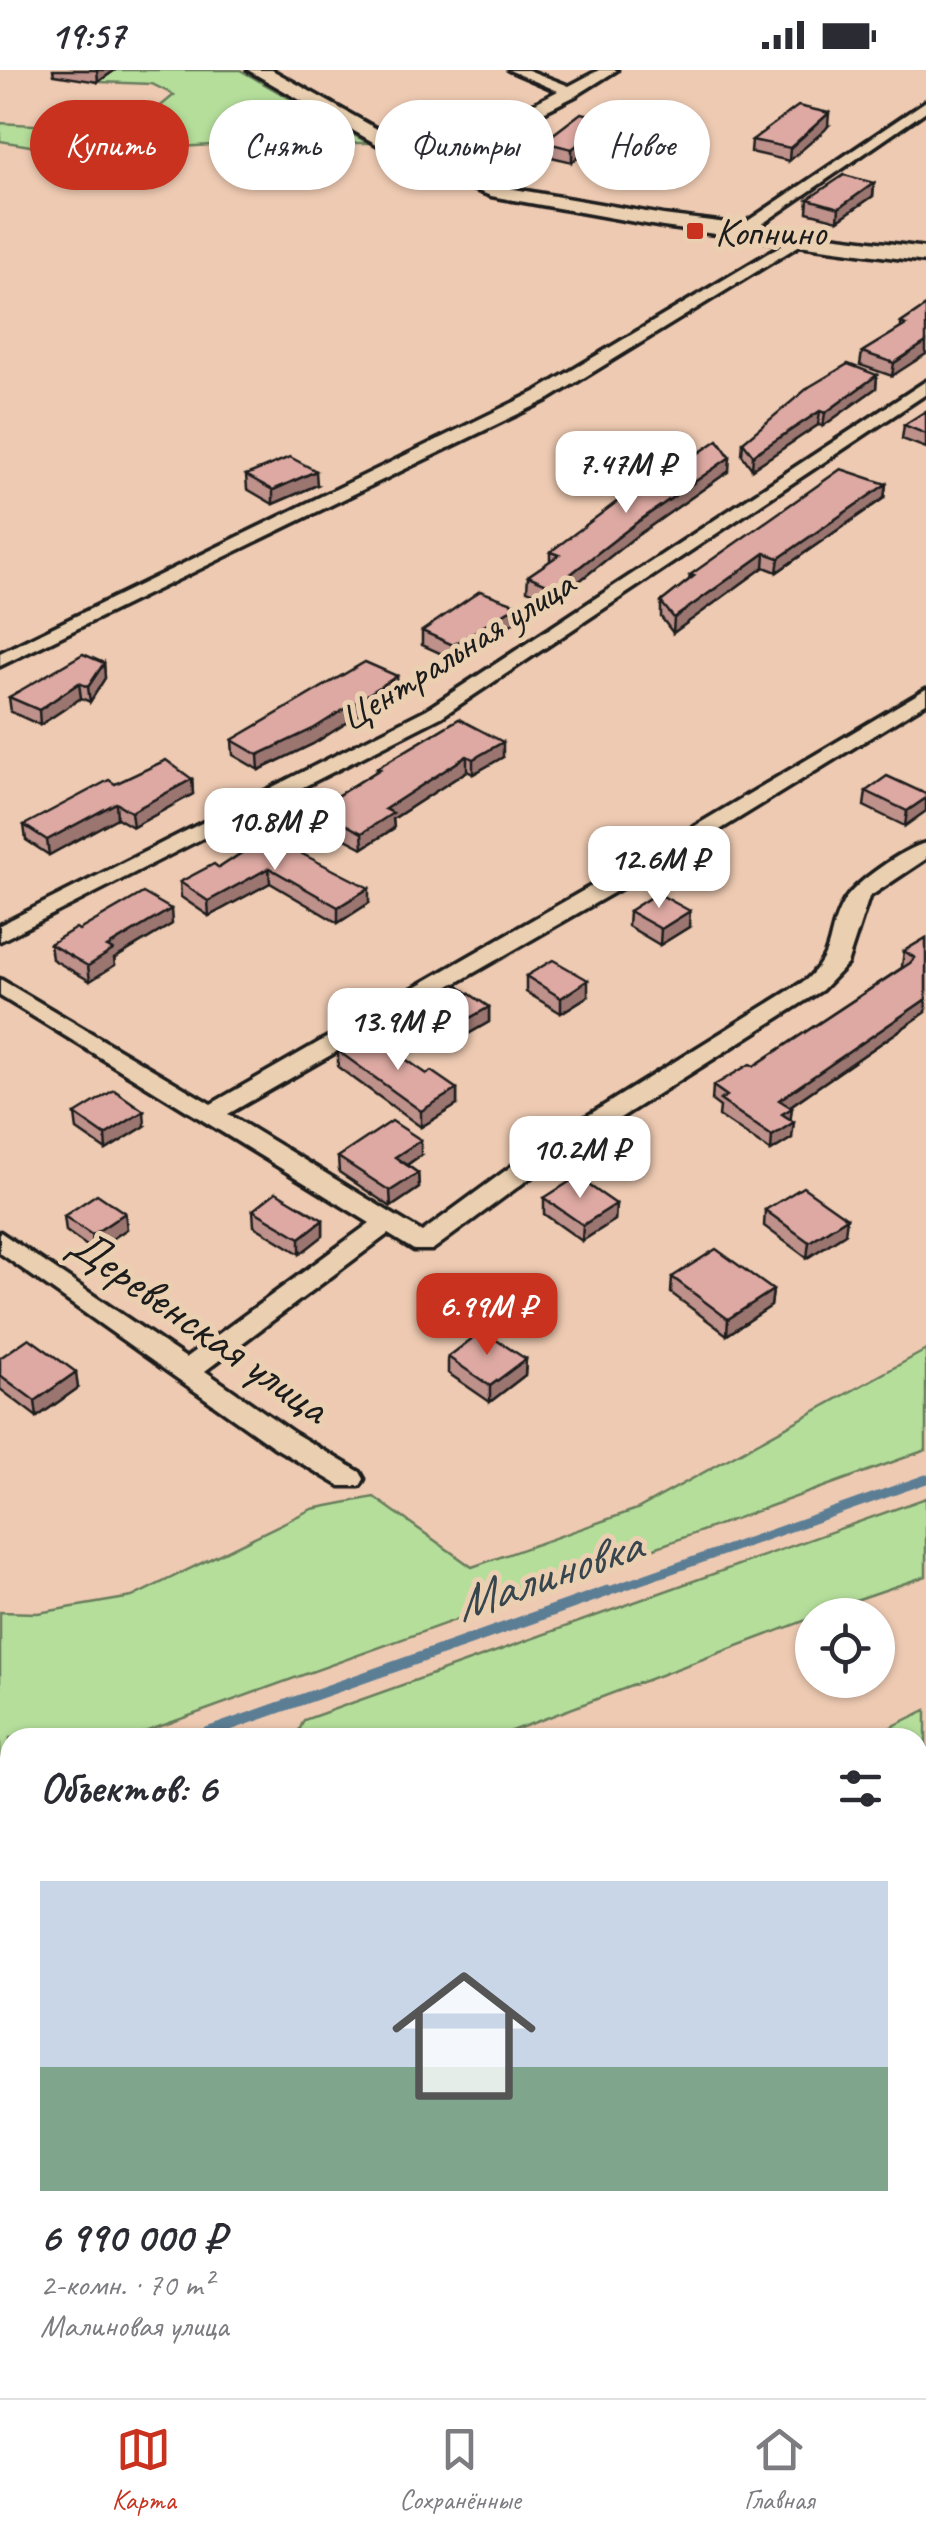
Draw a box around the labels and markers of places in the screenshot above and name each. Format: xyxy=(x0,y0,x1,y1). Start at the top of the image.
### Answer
place label: Копнино xyxy=(715,207,828,257)
marker: Копнино xyxy=(684,220,706,242)
pin: 7.47M ₽ xyxy=(534,431,718,516)
pin: 10.8M ₽ xyxy=(183,788,367,873)
pin: 12.6M ₽ xyxy=(567,826,751,911)
pin: 13.9M ₽ xyxy=(306,988,490,1073)
pin: 10.2M ₽ xyxy=(488,1116,672,1201)
pin: 6.99M ₽ xyxy=(395,1273,579,1358)

